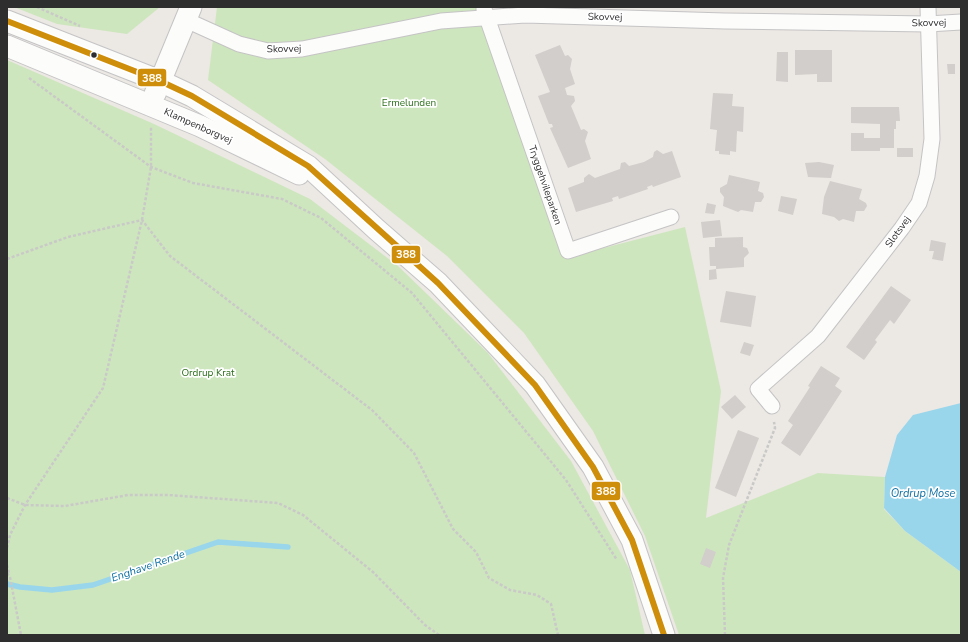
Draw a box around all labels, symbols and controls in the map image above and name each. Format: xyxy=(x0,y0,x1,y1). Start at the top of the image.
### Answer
street label: Skovvej xyxy=(588,10,622,24)
street label: Skovvej xyxy=(912,16,946,30)
street label: Skovvej xyxy=(267,42,301,56)
unlabelled marker xyxy=(89,50,99,60)
line badge: 388 xyxy=(137,68,167,87)
text: 388 xyxy=(142,71,162,86)
park label: Ermelunden xyxy=(382,96,436,110)
street label: Klampenborgvej xyxy=(162,105,234,147)
street label: Tryggehvileparken xyxy=(525,143,565,227)
street label: Slotsvej xyxy=(882,214,914,250)
line badge: 388 xyxy=(391,245,421,264)
text: 388 xyxy=(396,247,416,262)
park label: Ordrup Krat xyxy=(181,366,235,380)
line badge: 388 xyxy=(591,481,621,501)
text: 388 xyxy=(596,484,616,499)
water label: Ordrup Mose xyxy=(891,486,956,501)
water label: Enghave Rende xyxy=(109,546,187,586)

